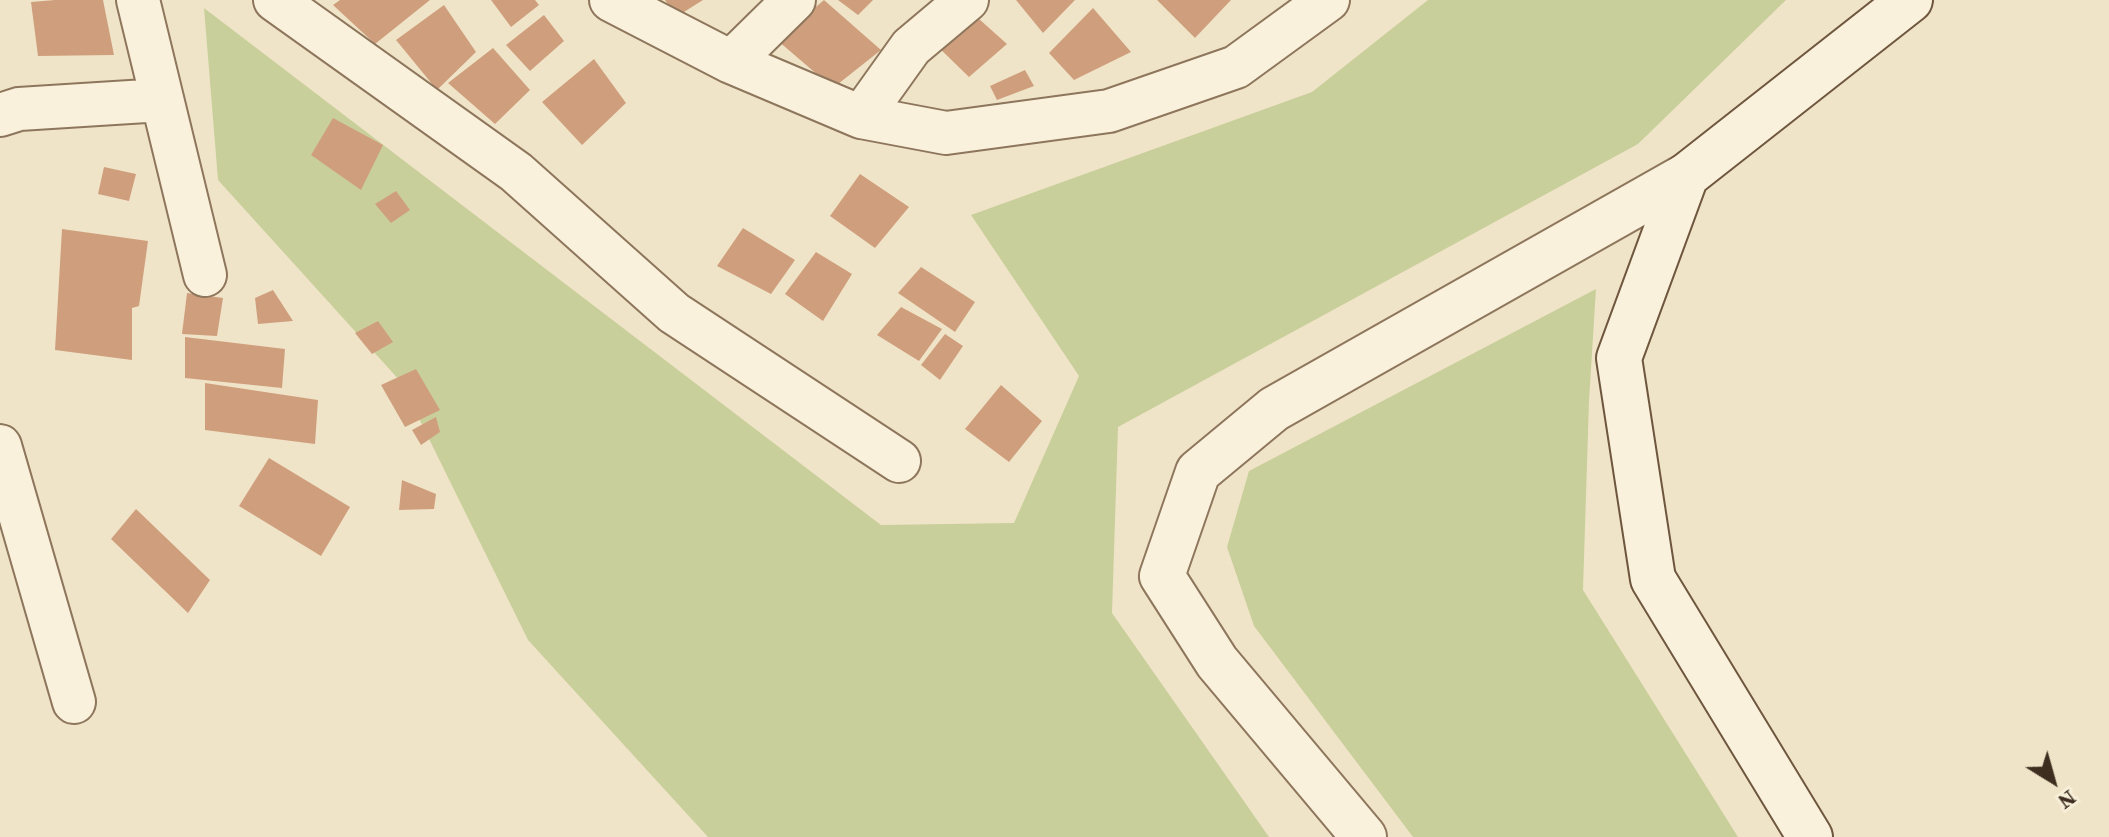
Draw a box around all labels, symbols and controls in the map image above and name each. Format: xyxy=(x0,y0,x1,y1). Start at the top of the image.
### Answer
north arrow xyxy=(2013,741,2093,821)
text: N xyxy=(2052,783,2083,817)

